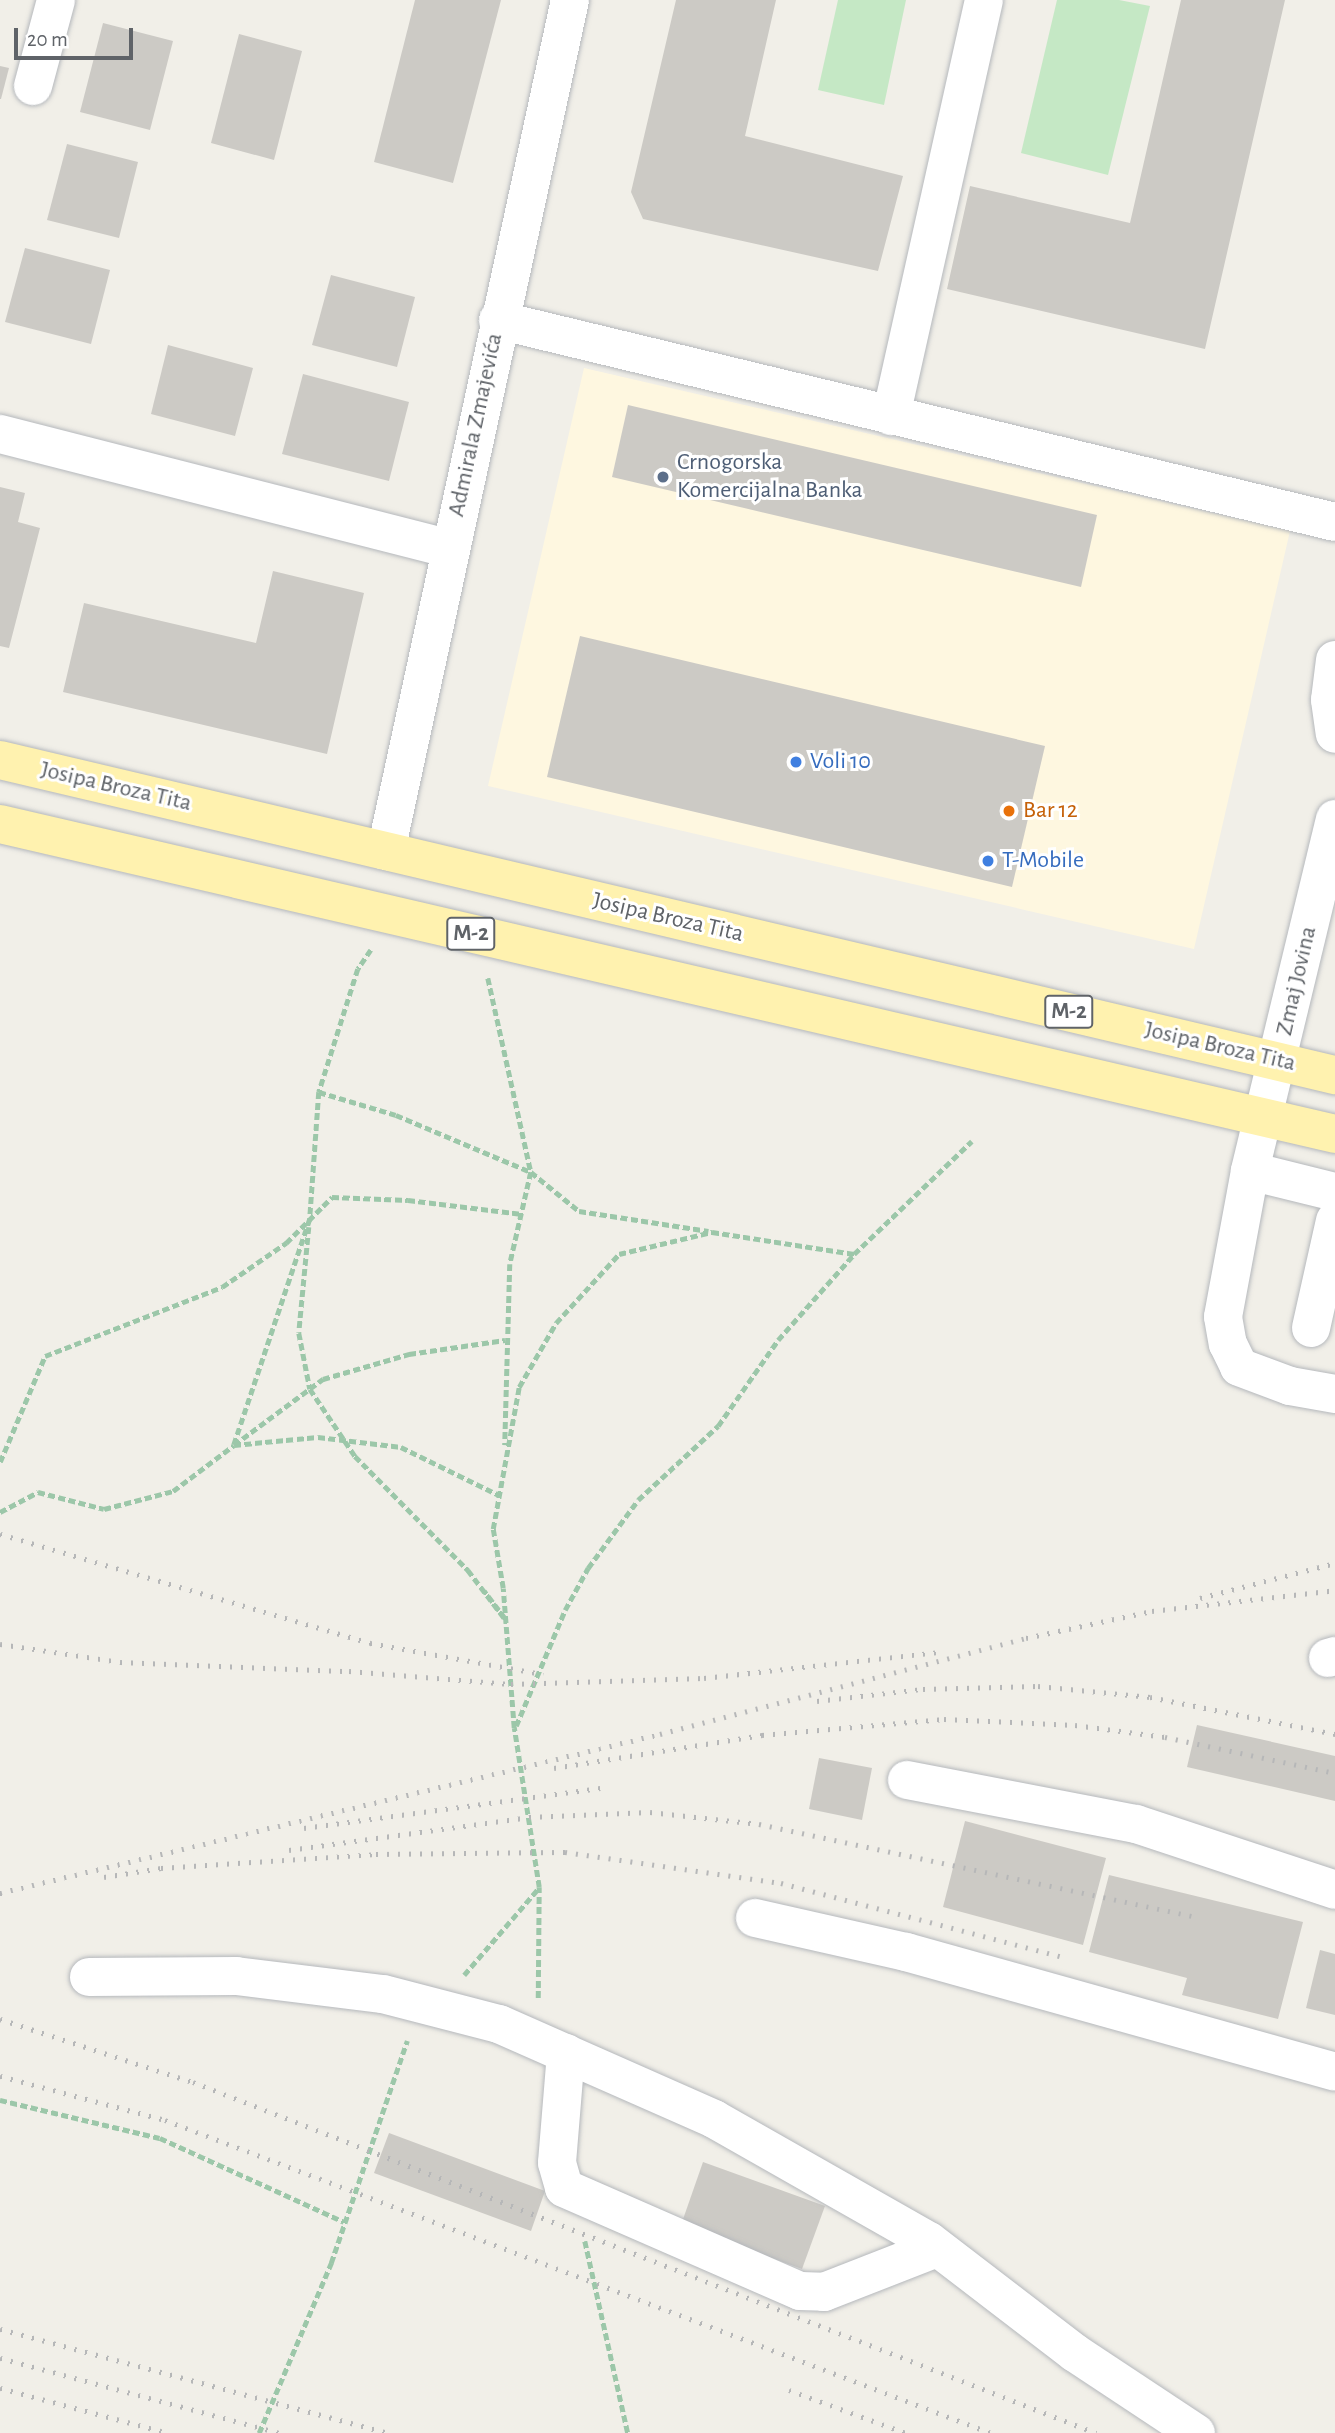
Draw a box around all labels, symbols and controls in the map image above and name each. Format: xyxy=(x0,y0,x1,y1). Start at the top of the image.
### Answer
scale bar xyxy=(18,14,136,58)
text: 20 m xyxy=(27,29,68,50)
street label: Admirala Zmajevića xyxy=(442,331,510,519)
place label: Crnogorska Komercijalna Banka xyxy=(677,449,863,505)
marker: Crnogorska Komercijalna Banka xyxy=(655,469,671,485)
place label: Voli 10 xyxy=(810,748,871,776)
marker: Voli 10 xyxy=(788,754,804,770)
street label: Josipa Broza Tita xyxy=(38,756,194,818)
place label: Bar 12 xyxy=(1023,797,1078,825)
marker: Bar 12 xyxy=(1001,803,1017,819)
place label: T-Mobile xyxy=(1002,847,1084,875)
marker: T-Mobile xyxy=(980,853,996,869)
street label: Josipa Broza Tita xyxy=(590,887,746,949)
road number: M-2 xyxy=(445,914,497,953)
street label: Zmaj Jovina xyxy=(1270,924,1324,1038)
road number: M-2 xyxy=(1043,993,1095,1032)
street label: Josipa Broza Tita xyxy=(1142,1016,1298,1078)

